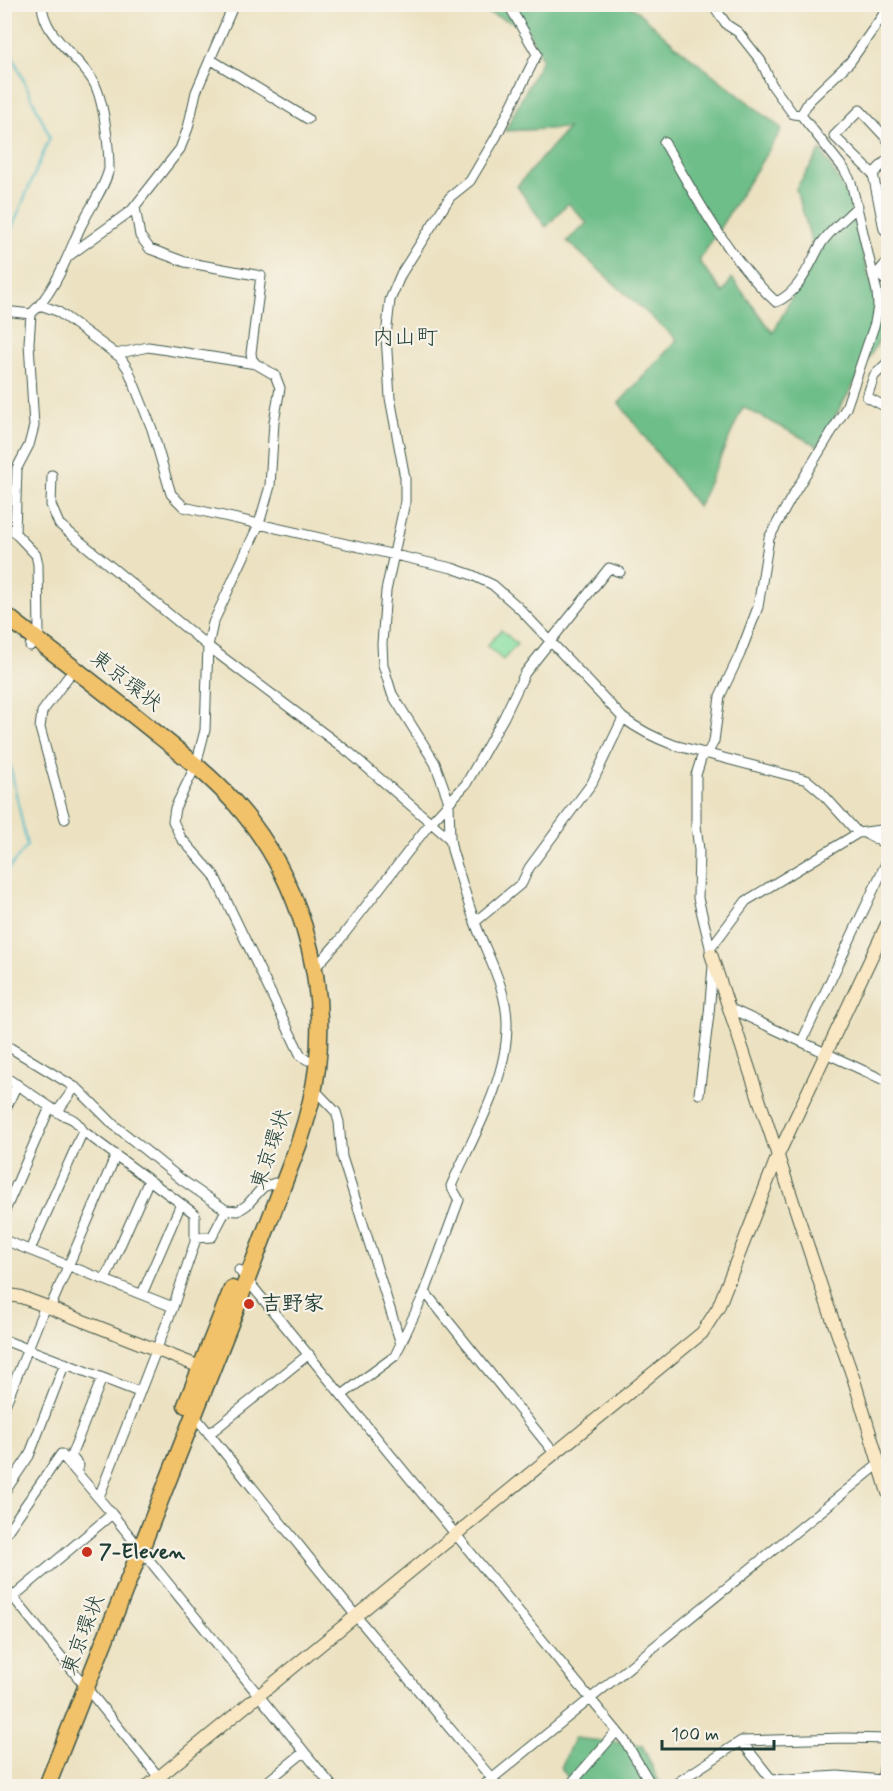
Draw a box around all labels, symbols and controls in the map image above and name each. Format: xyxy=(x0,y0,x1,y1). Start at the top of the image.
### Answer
district label: 内山町 xyxy=(372,324,438,352)
street label: 東京環状 xyxy=(84,644,168,718)
street label: 東京環状 xyxy=(244,1105,298,1193)
place label: 吉野家 xyxy=(261,1290,324,1318)
marker: 吉野家 xyxy=(242,1297,256,1311)
place label: 7-Eleven xyxy=(99,1538,186,1566)
marker: 7-Eleven xyxy=(80,1545,94,1559)
street label: 東京環状 xyxy=(55,1591,111,1679)
scale bar xyxy=(662,1713,774,1751)
text: 100 m xyxy=(671,1723,719,1747)

